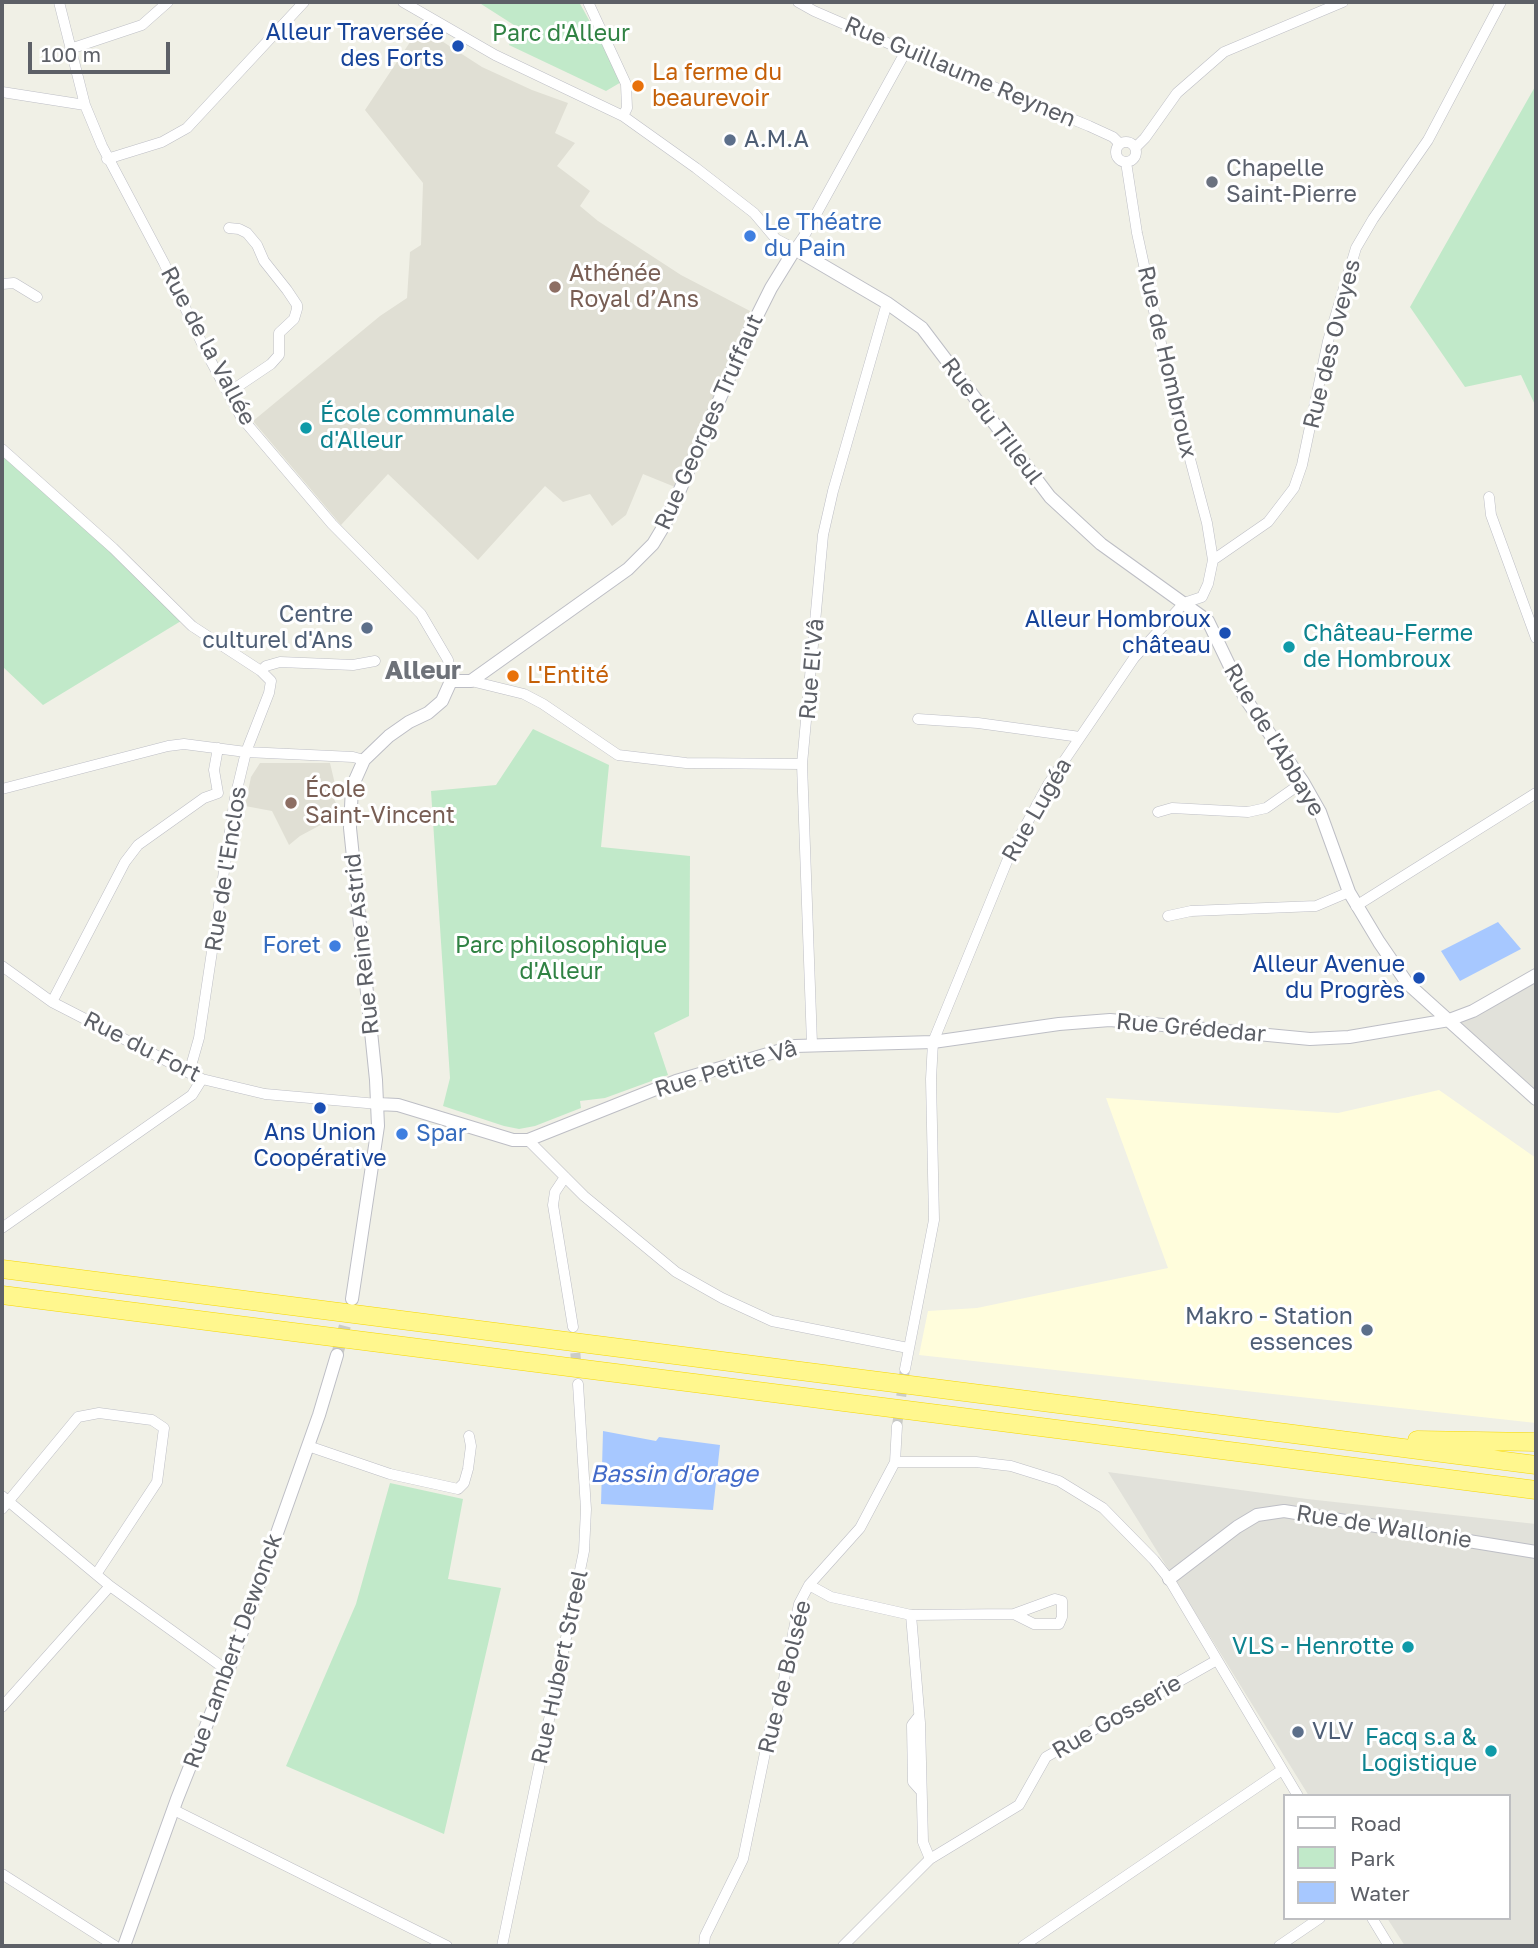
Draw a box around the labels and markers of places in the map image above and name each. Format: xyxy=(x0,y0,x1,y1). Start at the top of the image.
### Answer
place label: Alleur Traversée des Forts xyxy=(266,19,444,73)
marker: Alleur Traversée des Forts xyxy=(450,38,466,54)
place label: La ferme du beaurevoir xyxy=(652,59,782,113)
marker: La ferme du beaurevoir xyxy=(630,78,646,94)
place label: A.M.A xyxy=(744,126,809,154)
marker: A.M.A xyxy=(722,132,738,148)
place label: Chapelle Saint-Pierre xyxy=(1226,155,1357,209)
marker: Chapelle Saint-Pierre xyxy=(1204,174,1220,190)
place label: Le Théatre du Pain xyxy=(764,209,882,263)
marker: Le Théatre du Pain xyxy=(742,228,758,244)
place label: Athénée Royal d’Ans xyxy=(569,260,699,314)
marker: Athénée Royal d’Ans xyxy=(547,279,563,295)
place label: École communale d'Alleur xyxy=(320,401,515,455)
marker: École communale d'Alleur xyxy=(298,420,314,436)
place label: Centre culturel d'Ans xyxy=(202,601,353,655)
place label: Alleur Hombroux château xyxy=(1025,606,1211,660)
marker: Centre culturel d'Ans xyxy=(359,620,375,636)
place label: Château-Ferme de Hombroux xyxy=(1303,620,1473,674)
marker: Alleur Hombroux château xyxy=(1217,625,1233,641)
marker: Château-Ferme de Hombroux xyxy=(1281,639,1297,655)
place label: L'Entité xyxy=(527,662,609,690)
marker: L'Entité xyxy=(505,668,521,684)
place label: École Saint-Vincent xyxy=(305,776,455,830)
marker: École Saint-Vincent xyxy=(283,795,299,811)
place label: Foret xyxy=(262,932,321,960)
marker: Foret xyxy=(327,938,343,954)
place label: Alleur Avenue du Progrès xyxy=(1252,951,1405,1005)
marker: Alleur Avenue du Progrès xyxy=(1411,970,1427,986)
marker: Ans Union Coopérative xyxy=(312,1100,328,1116)
place label: Ans Union Coopérative xyxy=(253,1119,387,1173)
place label: Spar xyxy=(416,1120,467,1148)
marker: Spar xyxy=(394,1126,410,1142)
place label: Makro - Station essences xyxy=(1185,1303,1353,1357)
marker: Makro - Station essences xyxy=(1359,1322,1375,1338)
place label: VLS - Henrotte xyxy=(1232,1633,1394,1661)
marker: VLS - Henrotte xyxy=(1400,1639,1416,1655)
place label: VLV xyxy=(1312,1718,1354,1746)
marker: VLV xyxy=(1290,1724,1306,1740)
place label: Facq s.a & Logistique xyxy=(1361,1724,1477,1778)
marker: Facq s.a & Logistique xyxy=(1483,1743,1499,1759)

